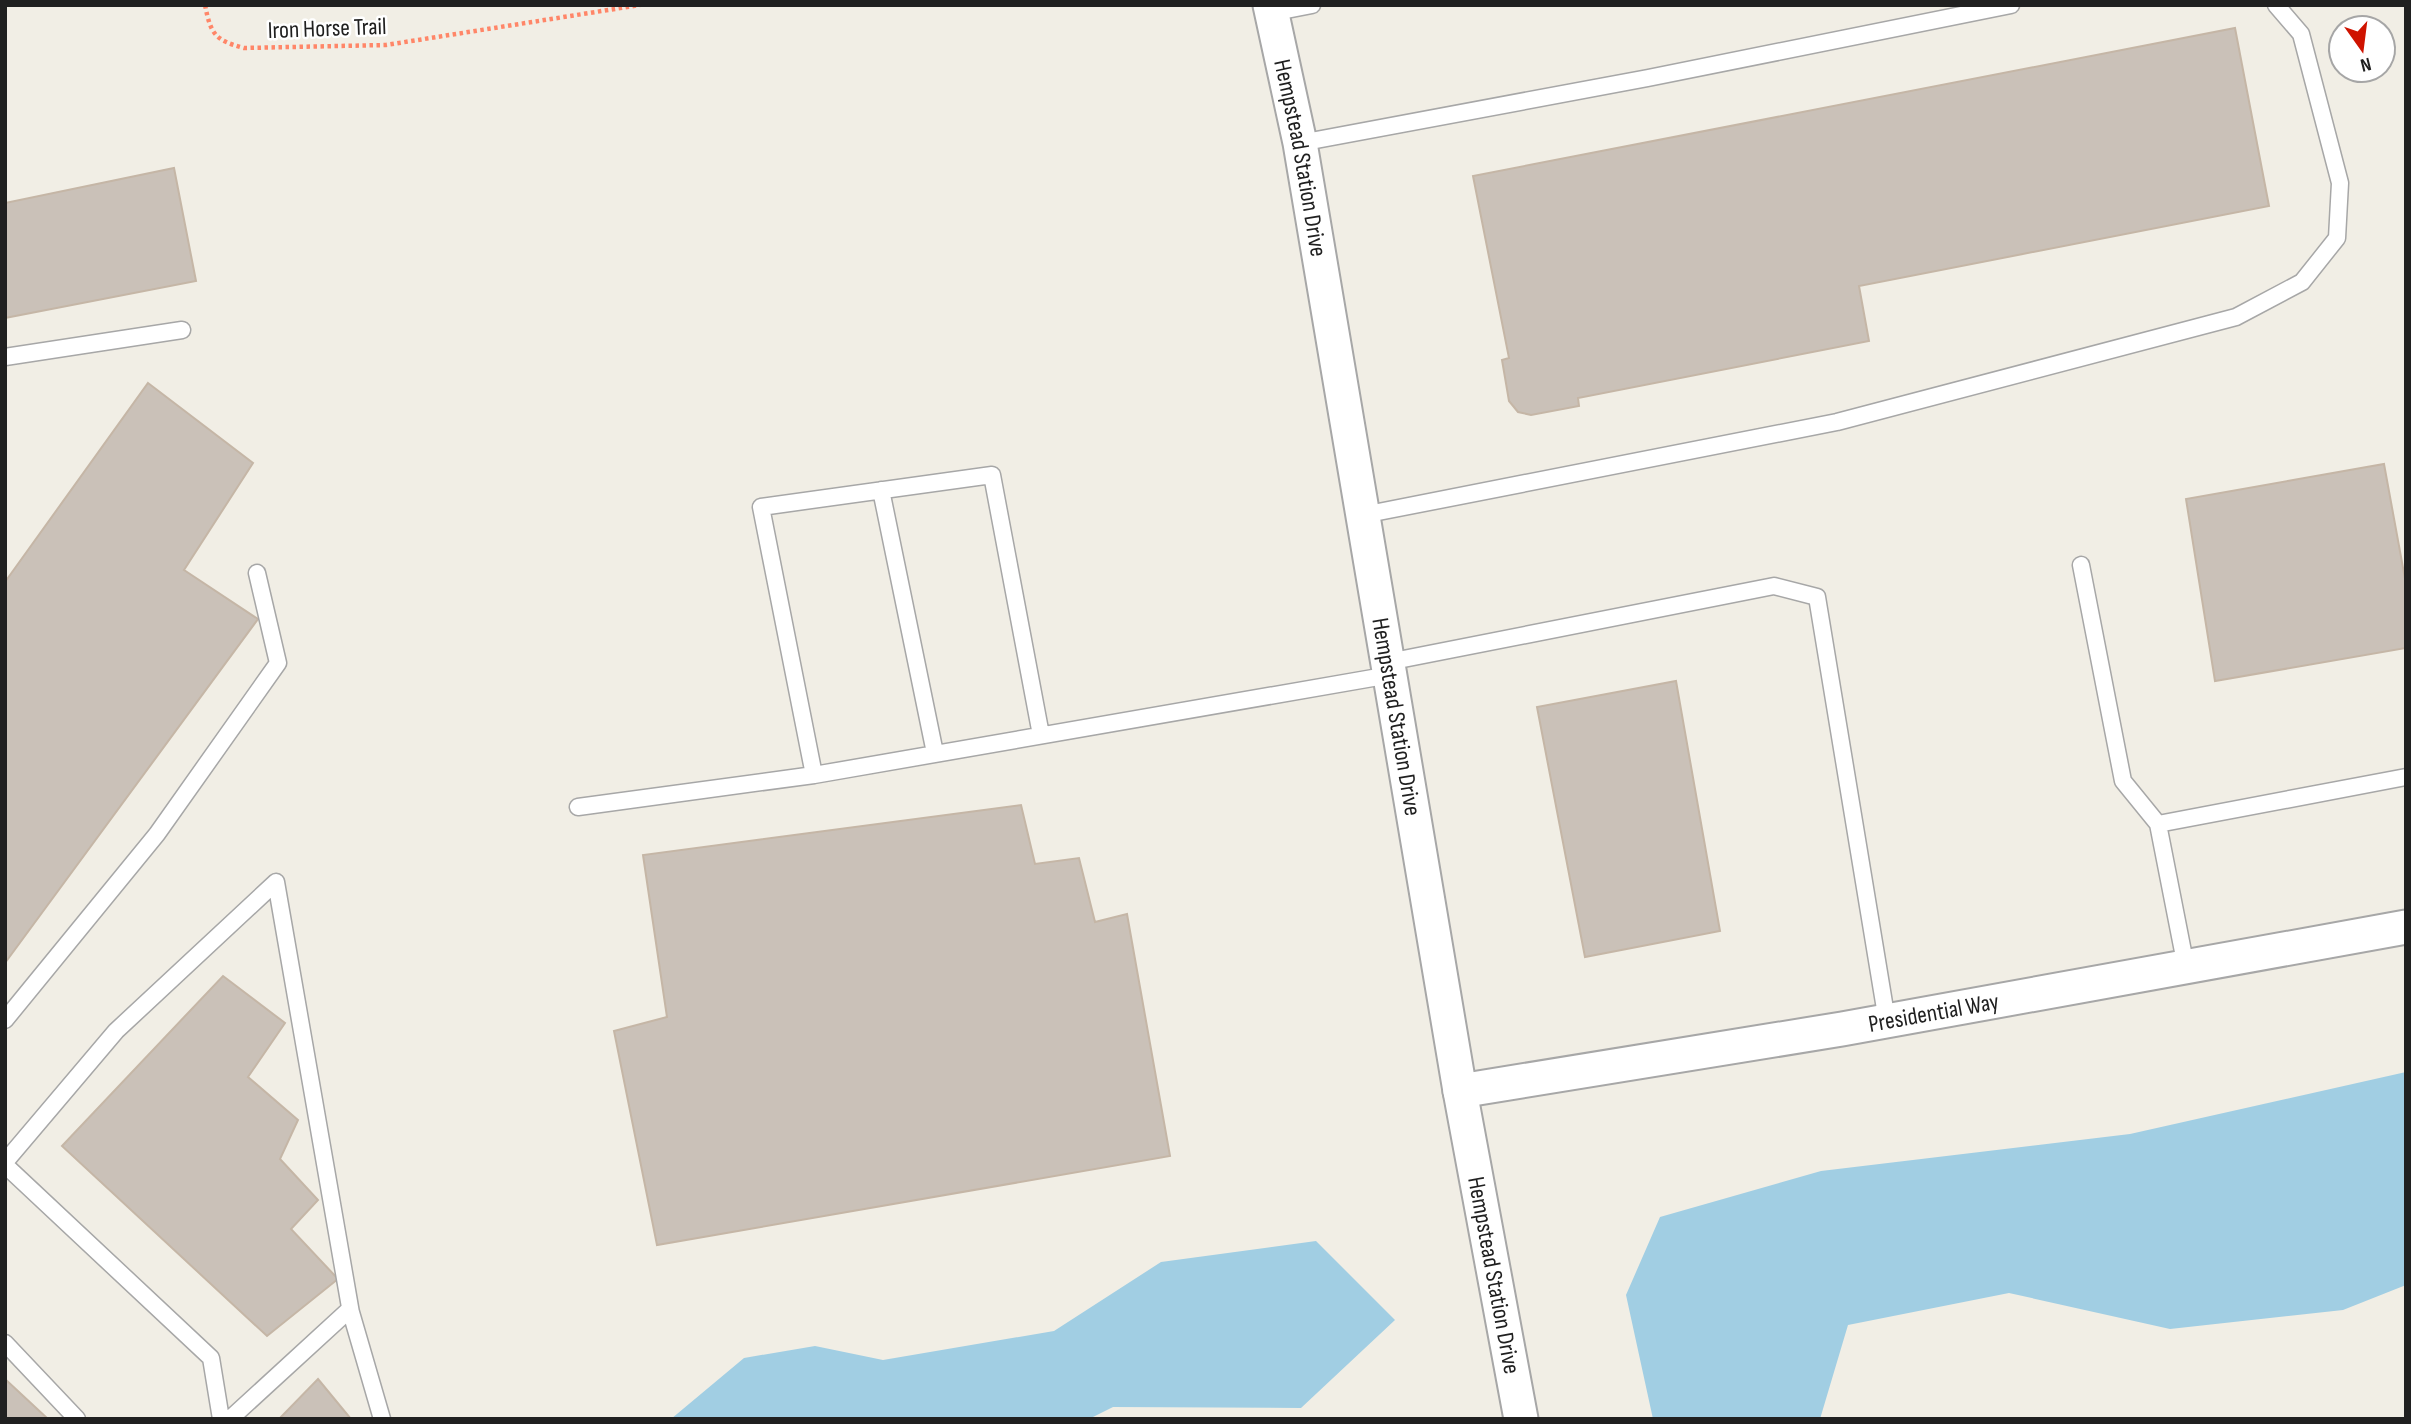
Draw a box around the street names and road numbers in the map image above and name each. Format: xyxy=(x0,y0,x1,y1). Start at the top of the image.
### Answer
street label: Iron Horse Trail xyxy=(267,12,387,45)
street label: Hempstead Station Drive xyxy=(1267,57,1333,259)
street label: Hempstead Station Drive xyxy=(1365,616,1427,818)
street label: Presidential Way xyxy=(1866,987,2001,1039)
street label: Hempstead Station Drive xyxy=(1461,1174,1526,1376)

